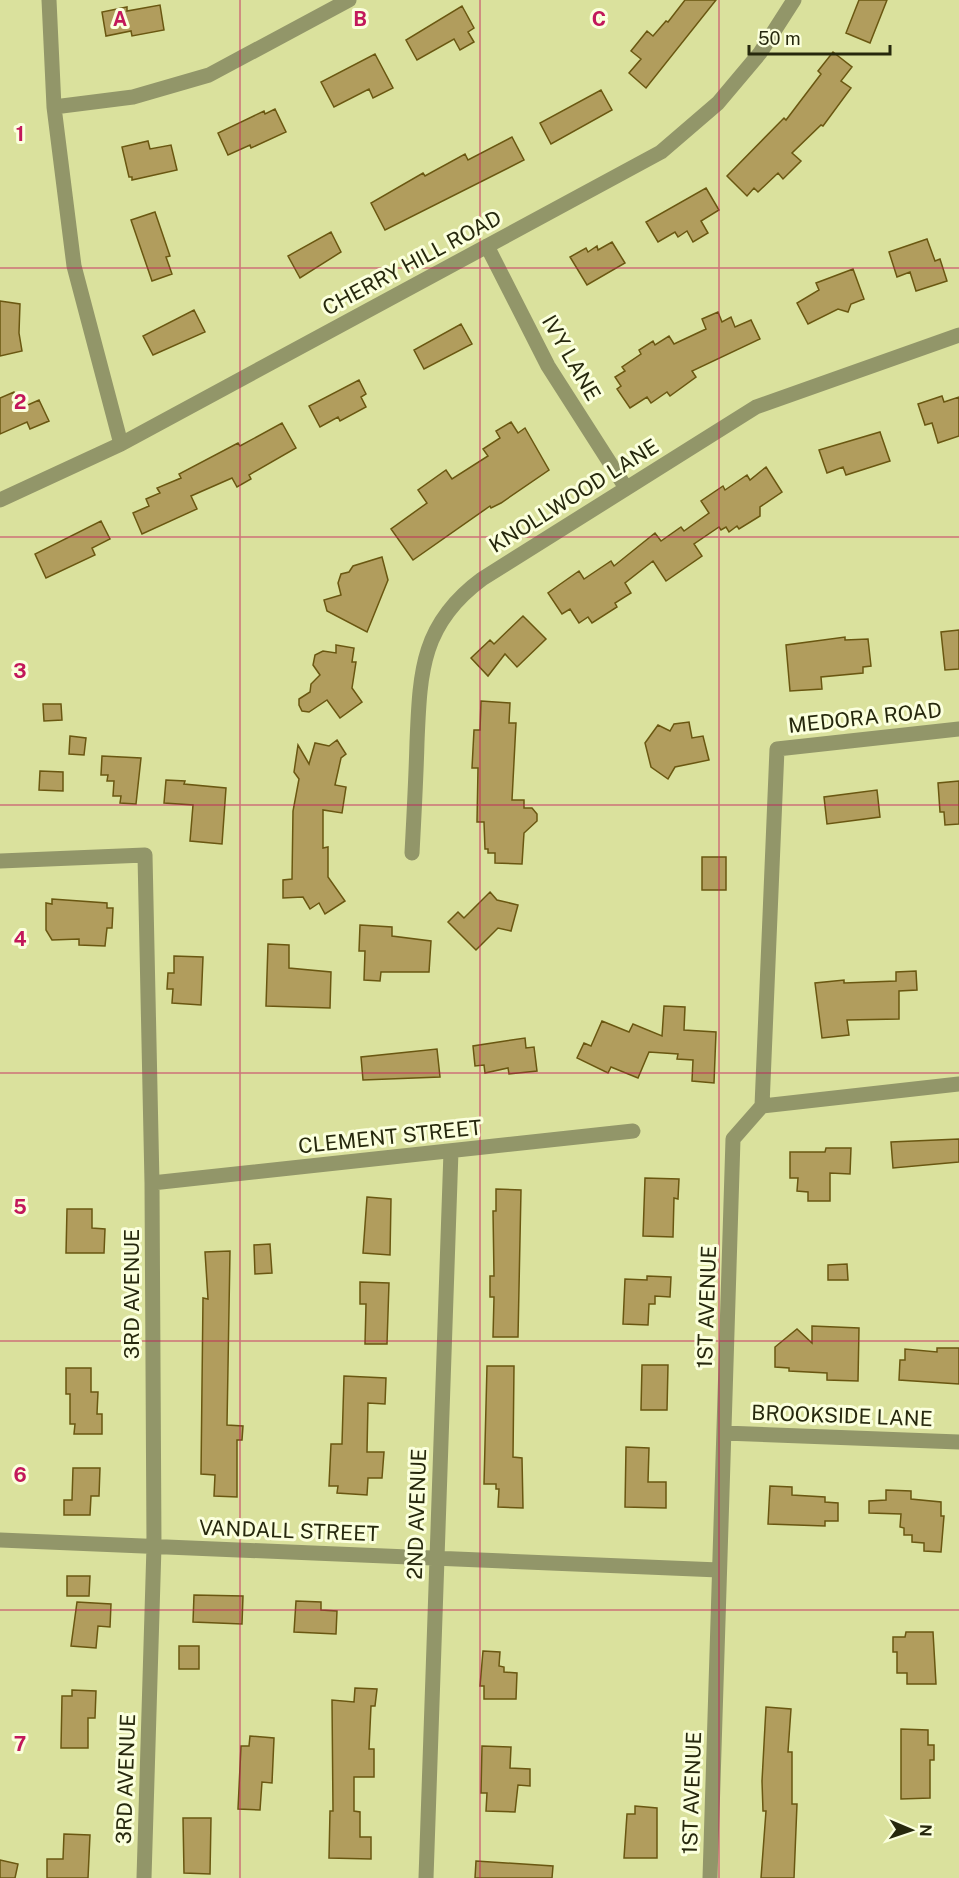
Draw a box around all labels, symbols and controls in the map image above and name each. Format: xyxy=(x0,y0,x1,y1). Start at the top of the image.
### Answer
text: A xyxy=(113,7,127,31)
text: B xyxy=(353,7,367,31)
text: C xyxy=(592,7,606,31)
scale bar xyxy=(749,18,890,56)
text: 50 m xyxy=(758,28,801,49)
text: 1 xyxy=(16,122,24,146)
street label: CHERRY HILL ROAD xyxy=(318,205,506,320)
street label: IVY LANE xyxy=(537,310,606,405)
text: 2 xyxy=(14,390,26,414)
street label: KNOLLWOOD LANE xyxy=(485,433,663,558)
text: 3 xyxy=(13,659,27,683)
street label: MEDORA ROAD xyxy=(787,697,943,738)
text: 4 xyxy=(13,927,27,951)
street label: CLEMENT STREET xyxy=(297,1114,483,1159)
text: 5 xyxy=(13,1195,27,1219)
street label: 3RD AVENUE xyxy=(119,1229,144,1359)
street label: 1ST AVENUE xyxy=(692,1245,721,1369)
street label: BROOKSIDE LANE xyxy=(751,1400,933,1431)
street label: 2ND AVENUE xyxy=(402,1448,431,1580)
text: 6 xyxy=(13,1463,27,1487)
street label: VANDALL STREET xyxy=(199,1515,379,1546)
street label: 3RD AVENUE xyxy=(111,1713,140,1845)
street label: 1ST AVENUE xyxy=(677,1731,706,1855)
text: 7 xyxy=(14,1732,26,1756)
north arrow xyxy=(881,1800,941,1860)
text: N xyxy=(916,1824,935,1837)

